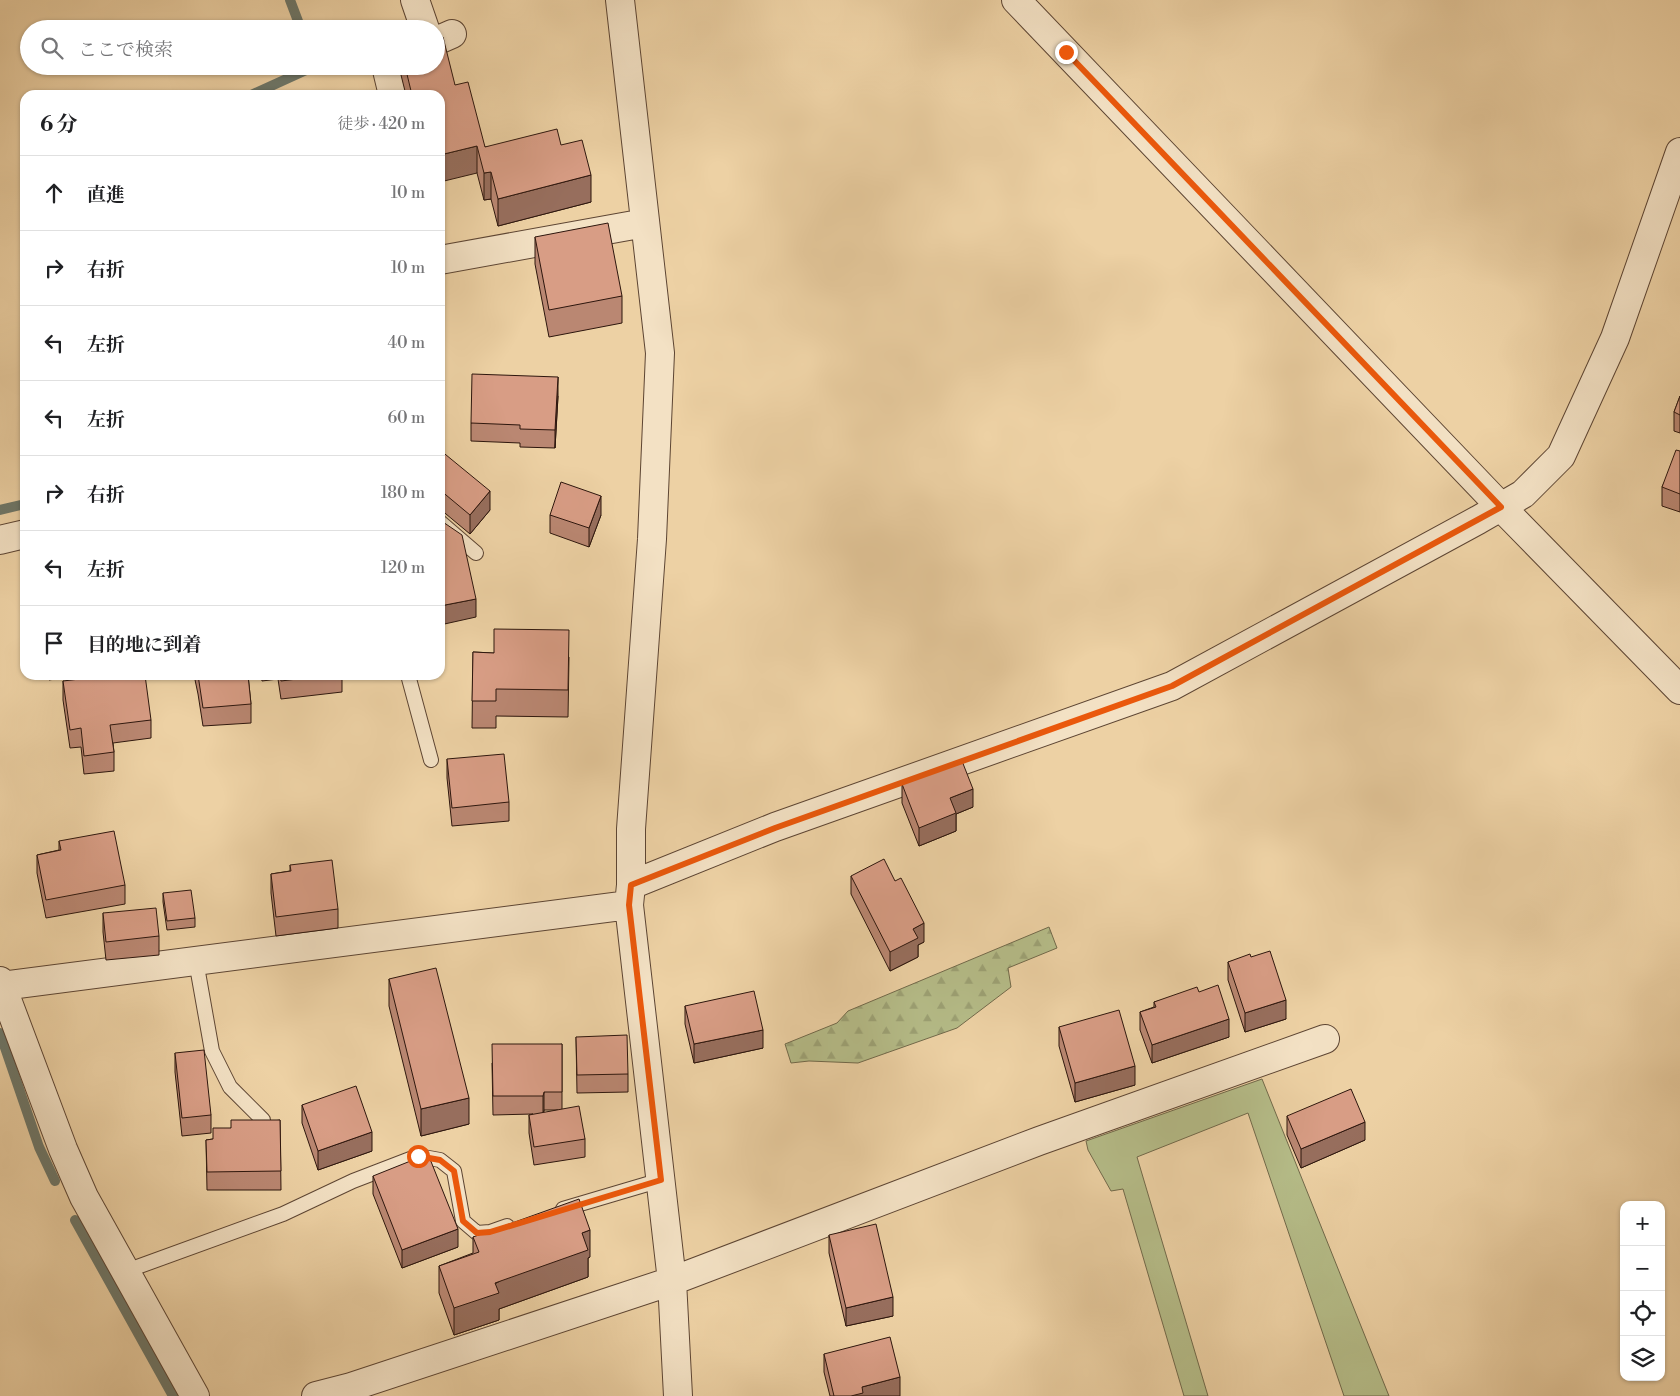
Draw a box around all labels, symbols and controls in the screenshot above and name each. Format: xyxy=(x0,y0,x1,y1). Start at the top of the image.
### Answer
search box xyxy=(20,20,445,75)
icon: search xyxy=(38,34,66,62)
text: ここで検索 xyxy=(78,38,173,62)
route end xyxy=(1055,41,1078,64)
text: 6 分 xyxy=(40,112,78,138)
text: 徒歩 · 420 m xyxy=(337,114,425,134)
icon: ahead xyxy=(40,179,68,207)
text: 直進 xyxy=(87,183,125,207)
text: 10 m xyxy=(391,183,425,203)
icon: right xyxy=(40,254,68,282)
text: 右折 xyxy=(87,258,125,282)
text: 10 m xyxy=(391,258,425,278)
icon: left xyxy=(40,329,68,357)
text: 左折 xyxy=(87,333,125,357)
text: 40 m xyxy=(388,333,425,353)
icon: left xyxy=(40,404,68,432)
text: 左折 xyxy=(87,408,125,432)
text: 60 m xyxy=(387,408,425,428)
icon: right xyxy=(40,479,68,507)
text: 右折 xyxy=(87,483,125,507)
text: 180 m xyxy=(381,483,425,503)
icon: left xyxy=(40,554,68,582)
text: 左折 xyxy=(87,558,125,582)
text: 120 m xyxy=(381,558,425,578)
icon: arrive xyxy=(40,629,68,657)
text: 目的地に到着 xyxy=(87,633,201,657)
route start xyxy=(407,1145,430,1168)
map controls xyxy=(1620,1201,1665,1381)
button: + xyxy=(1620,1201,1665,1246)
button: − xyxy=(1620,1246,1665,1291)
button: locate xyxy=(1620,1291,1665,1336)
button: layers xyxy=(1620,1336,1665,1381)

